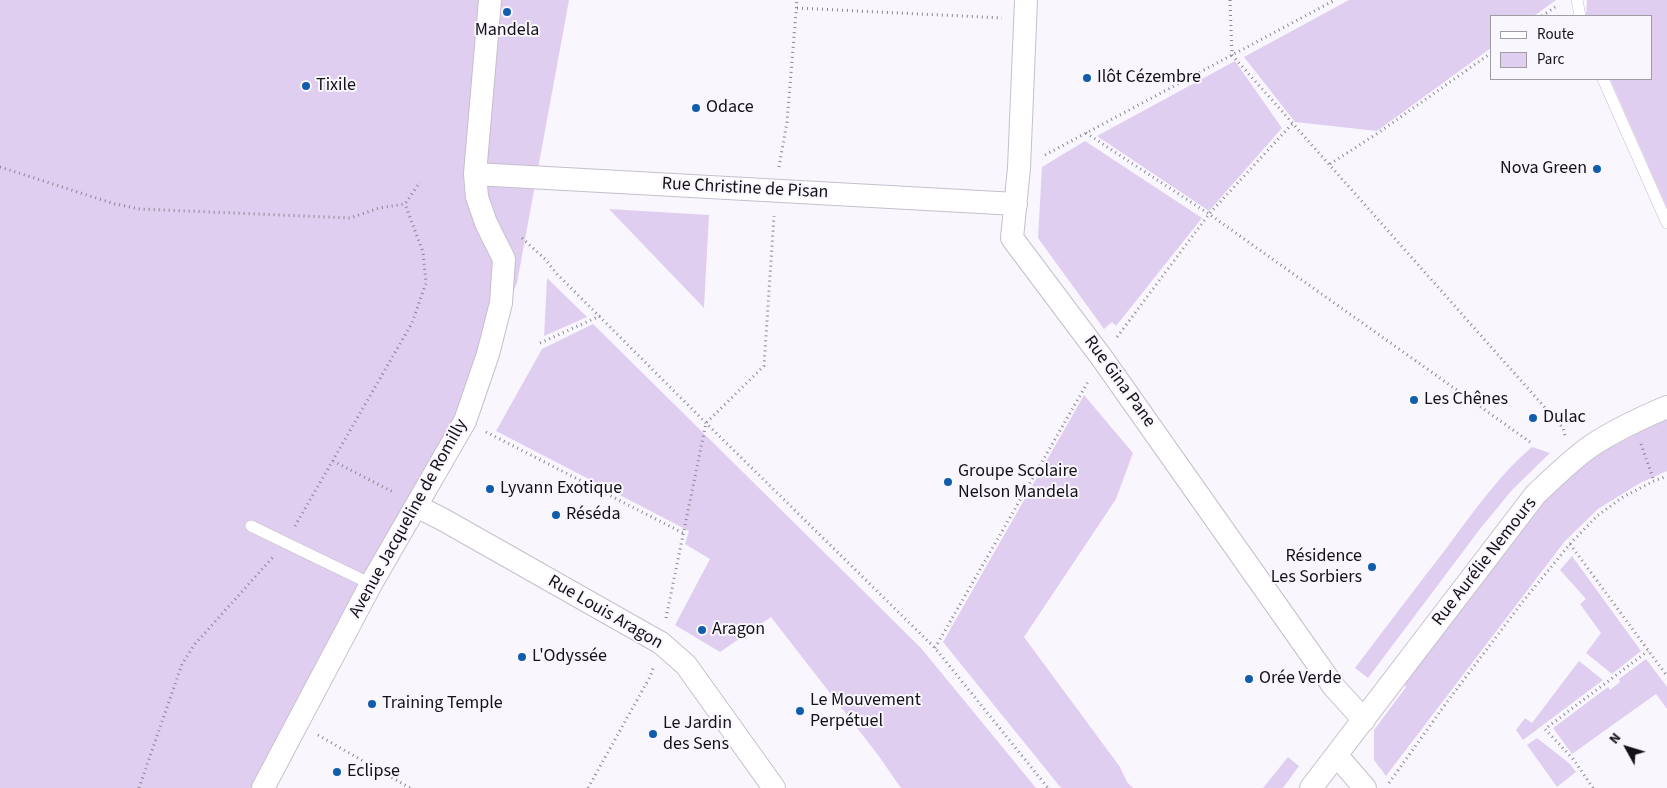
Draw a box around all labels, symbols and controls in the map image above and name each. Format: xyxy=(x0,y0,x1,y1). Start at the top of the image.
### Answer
marker: Mandela xyxy=(501,6,513,18)
legend xyxy=(1490,15,1652,80)
place label: Mandela xyxy=(475,20,539,42)
text: Route xyxy=(1537,24,1574,45)
text: Parc xyxy=(1537,49,1564,70)
place label: Ilôt Cézembre xyxy=(1097,67,1201,89)
marker: Ilôt Cézembre xyxy=(1081,72,1093,84)
place label: Tixile xyxy=(316,75,356,97)
marker: Tixile xyxy=(300,80,312,92)
place label: Odace xyxy=(706,97,754,119)
marker: Odace xyxy=(690,102,702,114)
place label: Nova Green xyxy=(1500,158,1587,180)
marker: Nova Green xyxy=(1591,163,1603,175)
street label: Rue Christine de Pisan xyxy=(661,174,829,204)
street label: Rue Gina Pane xyxy=(1079,332,1159,432)
place label: Les Chênes xyxy=(1424,389,1508,411)
marker: Les Chênes xyxy=(1408,394,1420,406)
place label: Dulac xyxy=(1543,407,1586,429)
marker: Dulac xyxy=(1527,412,1539,424)
street label: Avenue Jacqueline de Romilly xyxy=(345,416,473,622)
place label: Groupe Scolaire Nelson Mandela xyxy=(958,461,1078,504)
marker: Groupe Scolaire Nelson Mandela xyxy=(942,476,954,488)
place label: Lyvann Exotique xyxy=(500,478,622,500)
marker: Lyvann Exotique xyxy=(484,483,496,495)
street label: Rue Aurélie Nemours xyxy=(1428,493,1542,631)
place label: Réséda xyxy=(566,504,621,526)
marker: Réséda xyxy=(550,509,562,521)
place label: Résidence Les Sorbiers xyxy=(1271,546,1362,588)
marker: Résidence Les Sorbiers xyxy=(1366,561,1378,573)
street label: Rue Louis Aragon xyxy=(544,571,666,655)
place label: Aragon xyxy=(712,619,765,641)
marker: Aragon xyxy=(696,624,708,636)
place label: L'Odyssée xyxy=(532,646,607,668)
marker: L'Odyssée xyxy=(516,651,528,663)
place label: Orée Verde xyxy=(1259,668,1341,690)
marker: Orée Verde xyxy=(1243,673,1255,685)
place label: Le Mouvement Perpétuel xyxy=(810,690,921,732)
place label: Training Temple xyxy=(382,693,503,715)
marker: Training Temple xyxy=(366,698,378,710)
marker: Le Mouvement Perpétuel xyxy=(794,705,806,717)
place label: Le Jardin des Sens xyxy=(663,713,732,756)
north arrow xyxy=(1602,723,1652,773)
marker: Le Jardin des Sens xyxy=(647,728,659,740)
text: N xyxy=(1605,729,1626,748)
place label: Eclipse xyxy=(347,761,400,783)
marker: Eclipse xyxy=(331,766,343,778)

